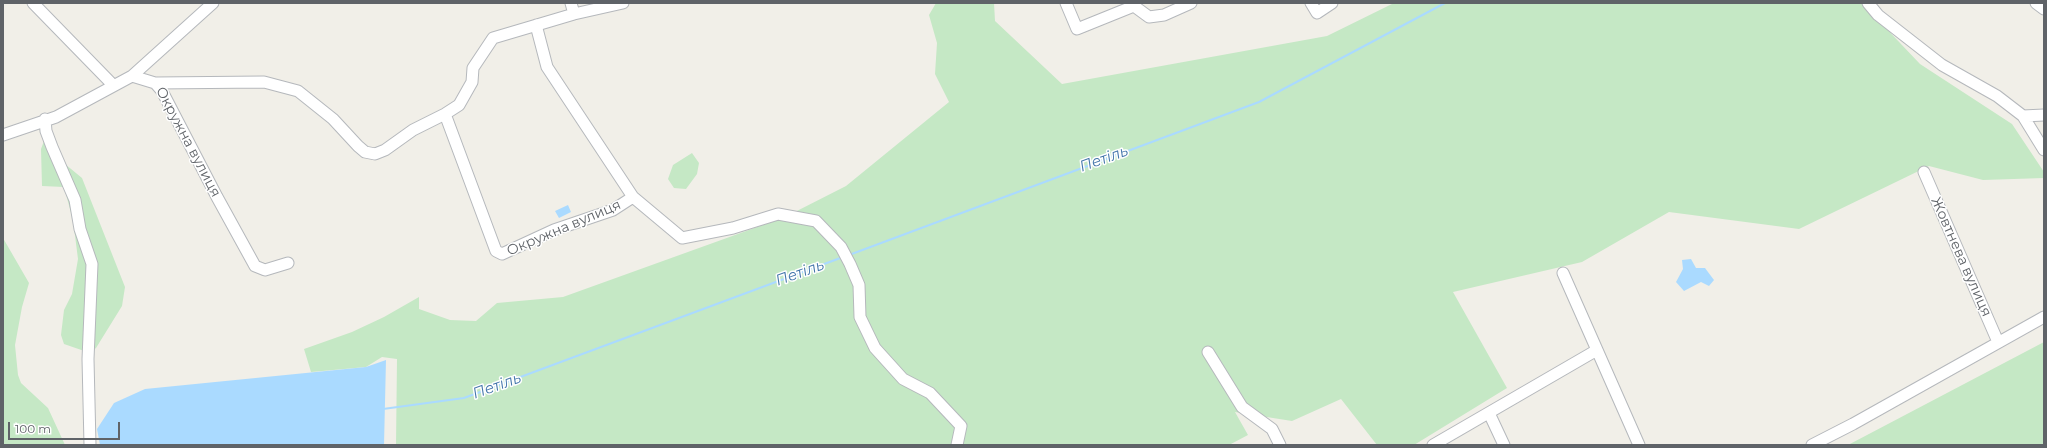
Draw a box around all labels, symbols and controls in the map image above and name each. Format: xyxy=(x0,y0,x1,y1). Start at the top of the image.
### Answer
street label: Окружна вулиця xyxy=(152,84,224,200)
water label: Петіль xyxy=(1077,142,1131,176)
street label: Жовтнева вулиця xyxy=(1927,195,1995,319)
street label: Окружна вулиця xyxy=(504,196,624,260)
water label: Петіль xyxy=(773,256,827,290)
water label: Петіль xyxy=(470,369,524,403)
scale bar xyxy=(10,414,122,440)
text: 100 m xyxy=(15,421,51,436)

